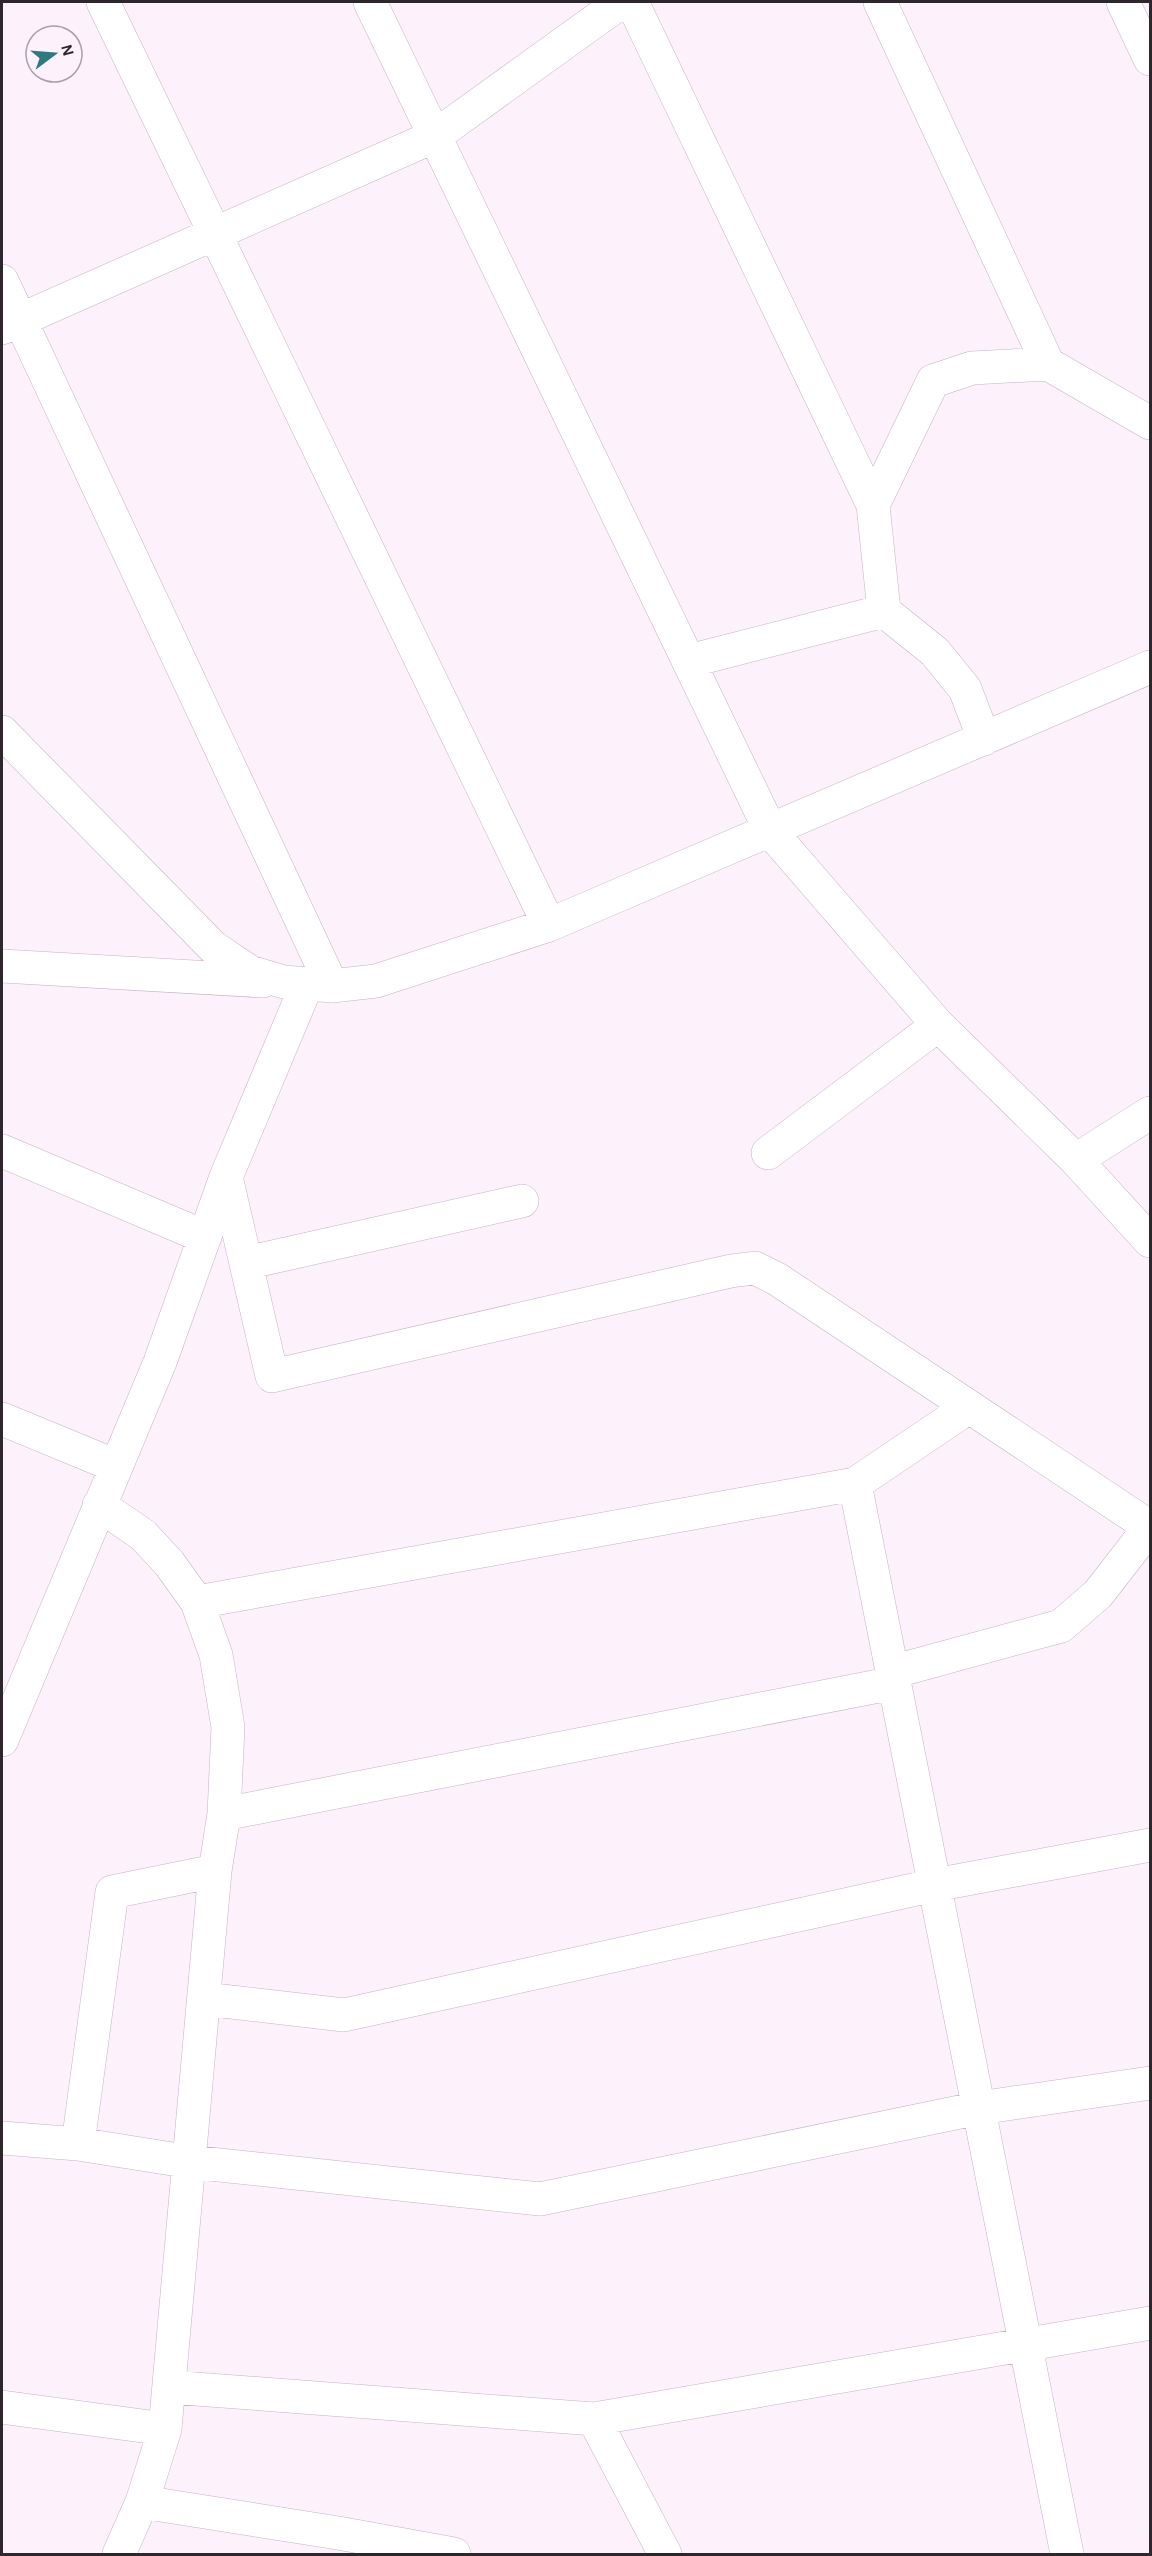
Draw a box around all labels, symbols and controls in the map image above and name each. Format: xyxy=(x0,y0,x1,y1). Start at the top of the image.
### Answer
north arrow xyxy=(24,24,84,84)
text: N xyxy=(58,43,77,58)

